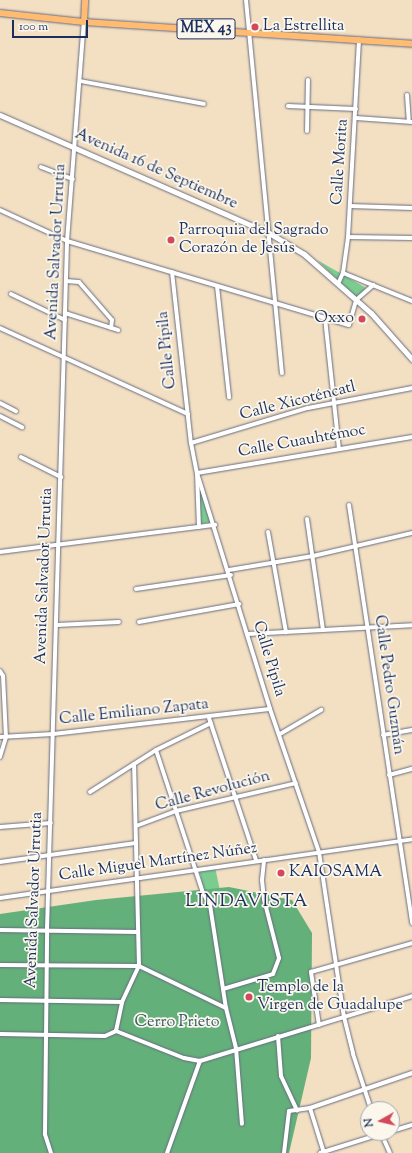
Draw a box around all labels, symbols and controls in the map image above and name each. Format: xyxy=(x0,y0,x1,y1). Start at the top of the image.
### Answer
scale bar xyxy=(14,12,90,38)
road number: MEX 43 xyxy=(176,16,236,42)
place label: La Estrellita xyxy=(263,17,344,37)
text: 100 m xyxy=(19,18,48,36)
marker: La Estrellita xyxy=(250,22,260,32)
street label: Calle Morita xyxy=(328,118,354,206)
street label: Avenida 16 de Septiembre xyxy=(72,125,240,215)
street label: Avenida Salvador Urrutia xyxy=(43,163,71,341)
place label: Parroquia del Sagrado Corazón de Jesús xyxy=(179,221,328,259)
marker: Parroquia del Sagrado Corazón de Jesús xyxy=(166,235,176,245)
place label: Oxxo xyxy=(314,309,354,329)
street label: Calle Pípila xyxy=(154,310,182,390)
marker: Oxxo xyxy=(357,314,367,324)
street label: Calle Xicoténcatl xyxy=(238,378,358,426)
street label: Calle Cuauhtémoc xyxy=(237,421,367,463)
street label: Avenida Salvador Urrutia xyxy=(32,487,58,665)
street label: Calle Pedro Guzmán xyxy=(369,614,407,756)
street label: Calle Pípila xyxy=(247,619,289,699)
street label: Calle Emiliano Zapata xyxy=(58,696,210,730)
street label: Calle Revolución xyxy=(154,767,272,817)
street label: Avenida Salvador Urrutia xyxy=(22,811,48,989)
street label: Calle Miguel Martínez Núñez xyxy=(58,840,258,886)
place label: KAIOSAMA xyxy=(289,863,382,883)
marker: KAIOSAMA xyxy=(276,868,286,878)
district label: LINDAVISTA xyxy=(185,891,309,913)
place label: Templo de la Virgen de Guadalupe xyxy=(257,978,403,1016)
marker: Templo de la Virgen de Guadalupe xyxy=(244,992,254,1002)
park label: Cerro Prieto xyxy=(135,1013,219,1033)
north arrow xyxy=(360,1101,400,1141)
text: N xyxy=(361,1117,378,1128)

